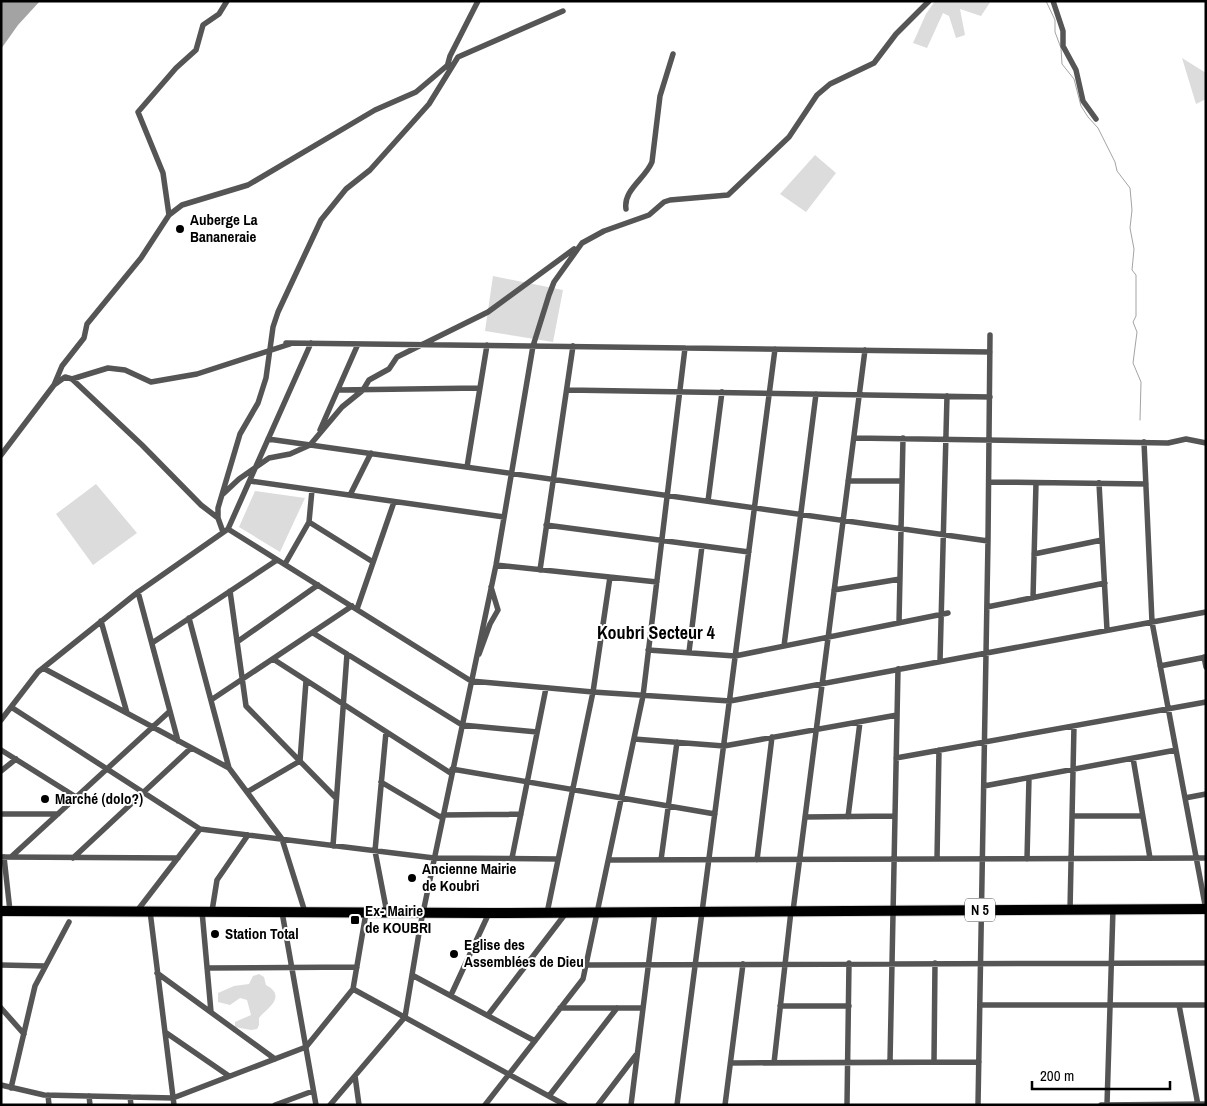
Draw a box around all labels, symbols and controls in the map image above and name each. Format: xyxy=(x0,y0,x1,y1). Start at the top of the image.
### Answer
place label: Auberge La Bananeraie xyxy=(190,209,258,247)
marker: Auberge La Bananeraie xyxy=(174,223,186,235)
district label: Koubri Secteur 4 xyxy=(597,620,716,645)
place label: Marché (dolo?) xyxy=(55,788,143,809)
marker: Marché (dolo?) xyxy=(39,793,51,805)
place label: Ancienne Mairie de Koubri xyxy=(422,858,516,896)
marker: Ancienne Mairie de Koubri xyxy=(406,872,418,884)
road number: N 5 xyxy=(965,898,995,922)
place label: Ex- Mairie de KOUBRI xyxy=(365,900,431,938)
marker: Ex- Mairie de KOUBRI xyxy=(349,914,361,926)
place label: Station Total xyxy=(225,923,299,944)
marker: Station Total xyxy=(209,928,221,940)
place label: Eglise des Assemblées de Dieu xyxy=(464,934,584,972)
marker: Eglise des Assemblées de Dieu xyxy=(448,948,460,960)
scale bar xyxy=(1032,1058,1170,1090)
text: 200 m xyxy=(1040,1065,1074,1086)

